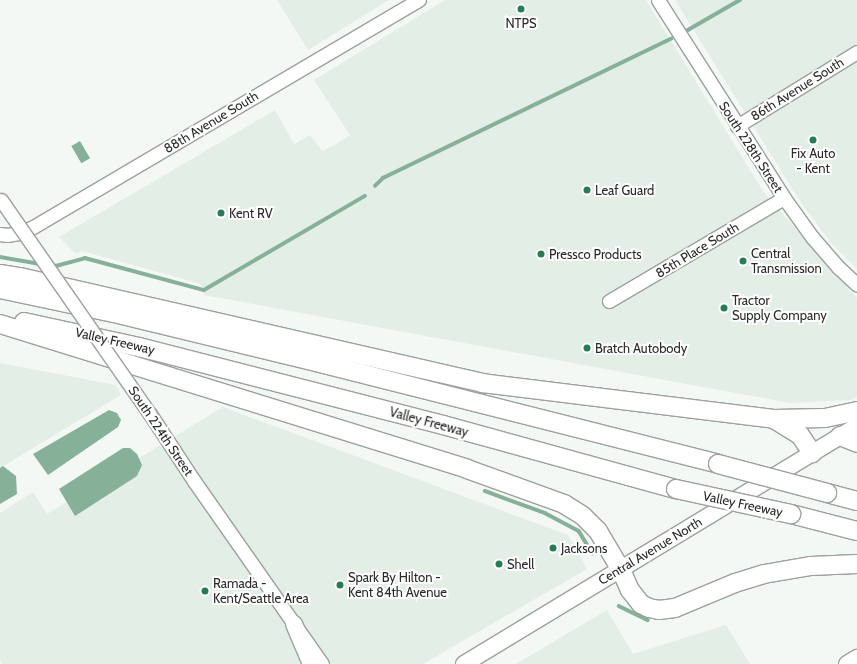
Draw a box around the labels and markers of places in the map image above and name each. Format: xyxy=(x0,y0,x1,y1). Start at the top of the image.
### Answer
marker: NTPS xyxy=(516,4,526,14)
place label: NTPS xyxy=(505,15,537,31)
marker: Fix Auto - Kent xyxy=(808,135,818,145)
place label: Fix Auto - Kent xyxy=(791,146,835,177)
place label: Leaf Guard xyxy=(595,182,654,198)
marker: Leaf Guard xyxy=(582,185,592,195)
place label: Kent RV xyxy=(229,205,273,221)
marker: Kent RV xyxy=(216,208,226,218)
place label: Pressco Products xyxy=(549,246,642,262)
place label: Central Transmission xyxy=(751,246,822,277)
marker: Pressco Products xyxy=(536,249,546,259)
marker: Central Transmission xyxy=(738,256,748,266)
place label: Tractor Supply Company xyxy=(732,293,827,324)
marker: Tractor Supply Company xyxy=(719,303,729,313)
place label: Bratch Autobody xyxy=(595,340,687,356)
marker: Bratch Autobody xyxy=(582,343,592,353)
place label: Jacksons xyxy=(561,540,607,556)
marker: Jacksons xyxy=(548,543,558,553)
place label: Shell xyxy=(507,556,534,572)
marker: Shell xyxy=(494,559,504,569)
place label: Spark By Hilton - Kent 84th Avenue xyxy=(348,570,447,601)
place label: Ramada - Kent/Seattle Area xyxy=(213,576,309,607)
marker: Spark By Hilton - Kent 84th Avenue xyxy=(335,580,345,590)
marker: Ramada - Kent/Seattle Area xyxy=(200,586,210,596)

